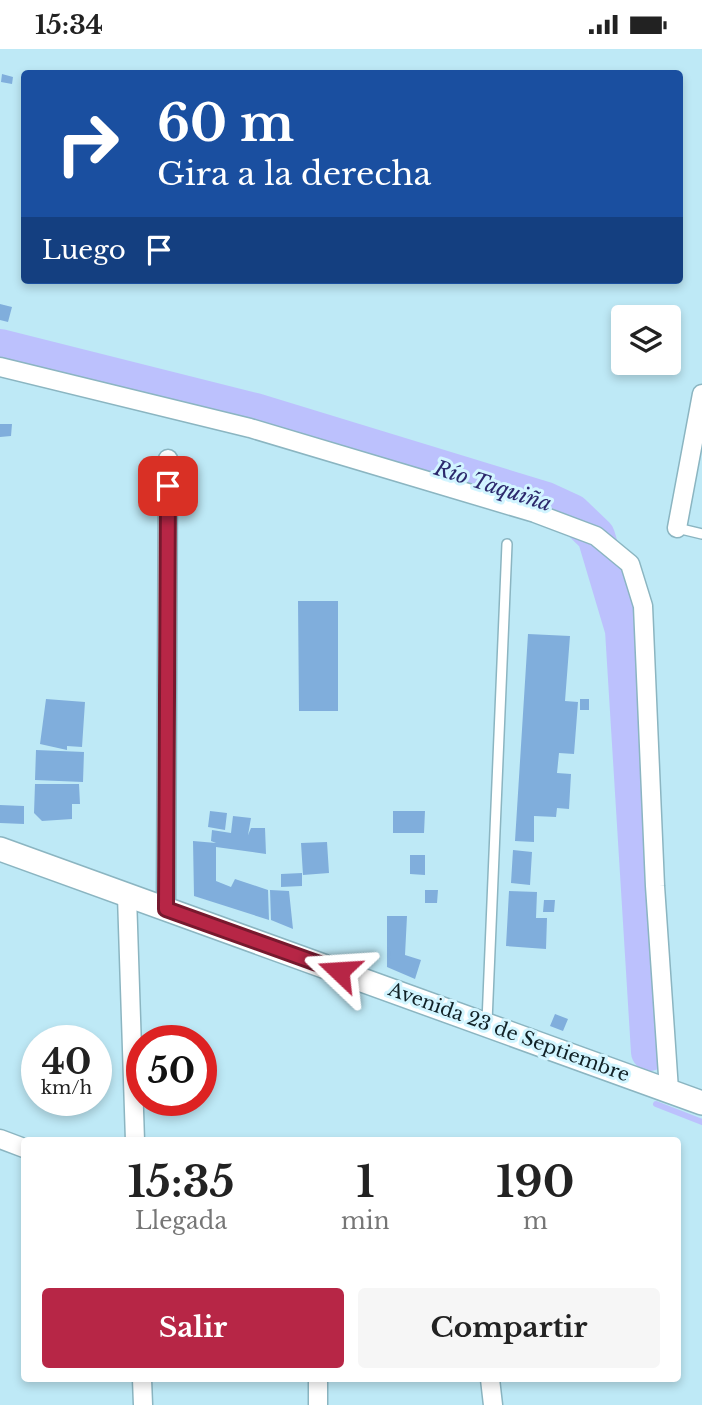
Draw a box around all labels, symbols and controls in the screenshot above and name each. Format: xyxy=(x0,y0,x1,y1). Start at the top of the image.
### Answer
text: 15:34 xyxy=(35,9,103,41)
text: 60 m xyxy=(157,93,294,154)
icon: right xyxy=(42,98,133,189)
text: Gira a la derecha xyxy=(157,154,431,194)
icon: arrive xyxy=(140,231,178,269)
text: Luego xyxy=(42,234,126,266)
map controls xyxy=(611,305,681,375)
button: layers xyxy=(611,305,681,375)
water label: Río Taquiña xyxy=(430,455,555,517)
pin xyxy=(138,456,198,516)
icon: arrive xyxy=(149,467,187,505)
position arrow xyxy=(302,934,376,1008)
street label: Avenida 23 de Septiembre xyxy=(384,977,633,1086)
speed limit sign: 50 xyxy=(126,1025,217,1116)
text: 40 xyxy=(42,1040,91,1083)
text: km/h xyxy=(41,1077,92,1099)
text: 15:35 xyxy=(128,1156,235,1208)
text: 1 xyxy=(356,1156,374,1208)
text: 190 xyxy=(496,1156,574,1208)
text: Llegada xyxy=(135,1207,227,1235)
text: min xyxy=(341,1207,389,1235)
text: m xyxy=(523,1207,548,1235)
button: Salir xyxy=(42,1288,344,1368)
button: Compartir xyxy=(358,1288,660,1368)

